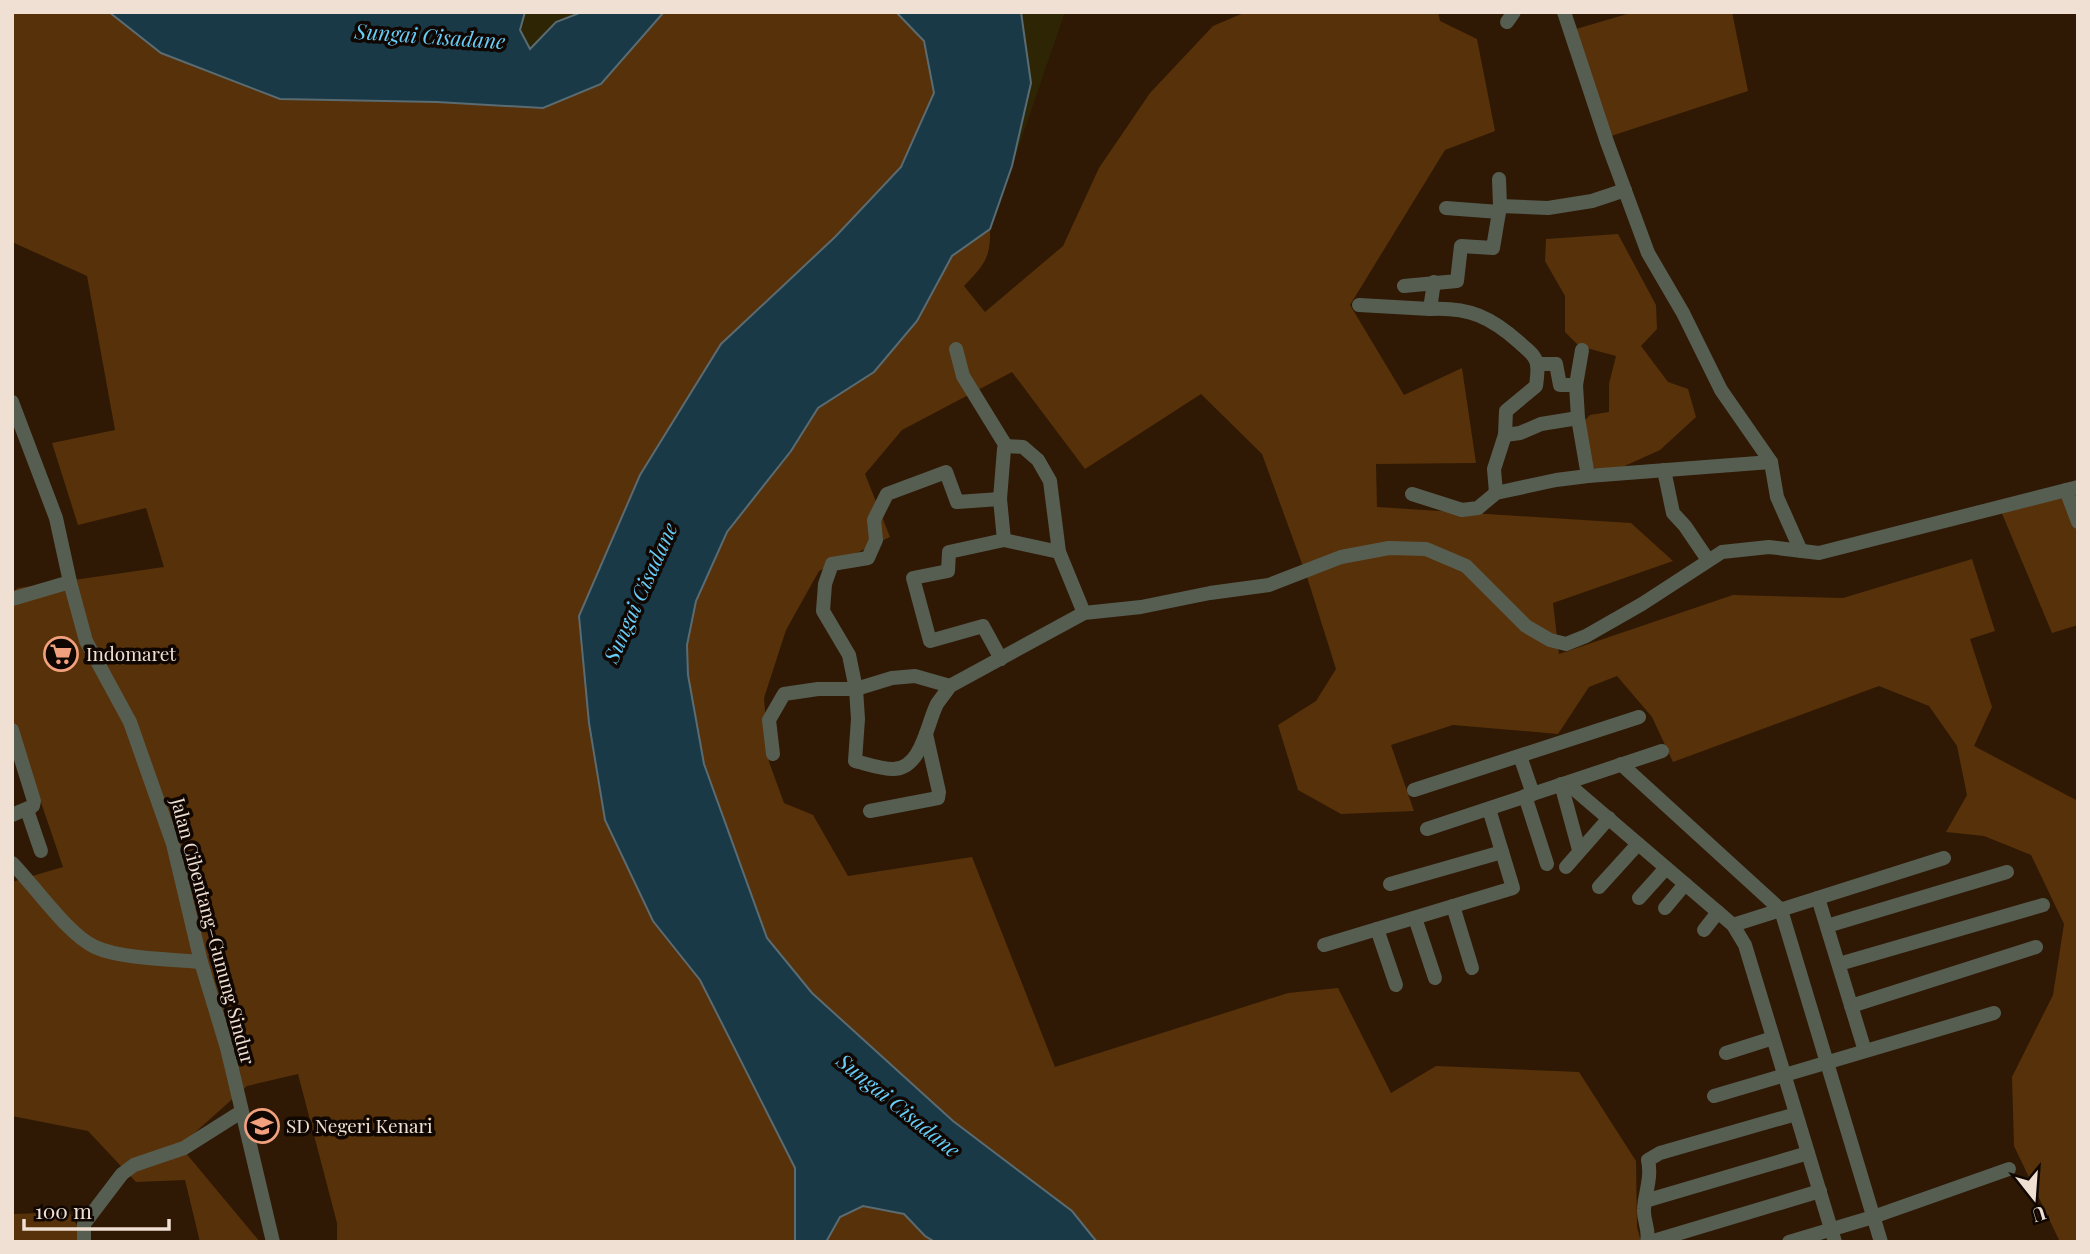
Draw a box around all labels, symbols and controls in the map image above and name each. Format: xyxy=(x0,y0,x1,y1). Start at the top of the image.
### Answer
water label: Sungai Cisadane xyxy=(353,16,506,54)
water label: Sungai Cisadane xyxy=(595,518,683,668)
supermarket icon: Indomaret xyxy=(42,635,80,673)
place label: Indomaret xyxy=(86,640,176,666)
street label: Jalan Cibentang–Gunung Sindur xyxy=(166,794,262,1067)
water label: Sungai Cisadane xyxy=(831,1046,967,1163)
school or university icon: SD Negeri Kenari xyxy=(243,1107,281,1145)
place label: SD Negeri Kenari xyxy=(286,1112,433,1138)
north arrow xyxy=(1999,1163,2069,1233)
scale bar xyxy=(24,1188,170,1232)
text: 100 m xyxy=(35,1196,92,1224)
text: U xyxy=(2029,1201,2049,1230)

